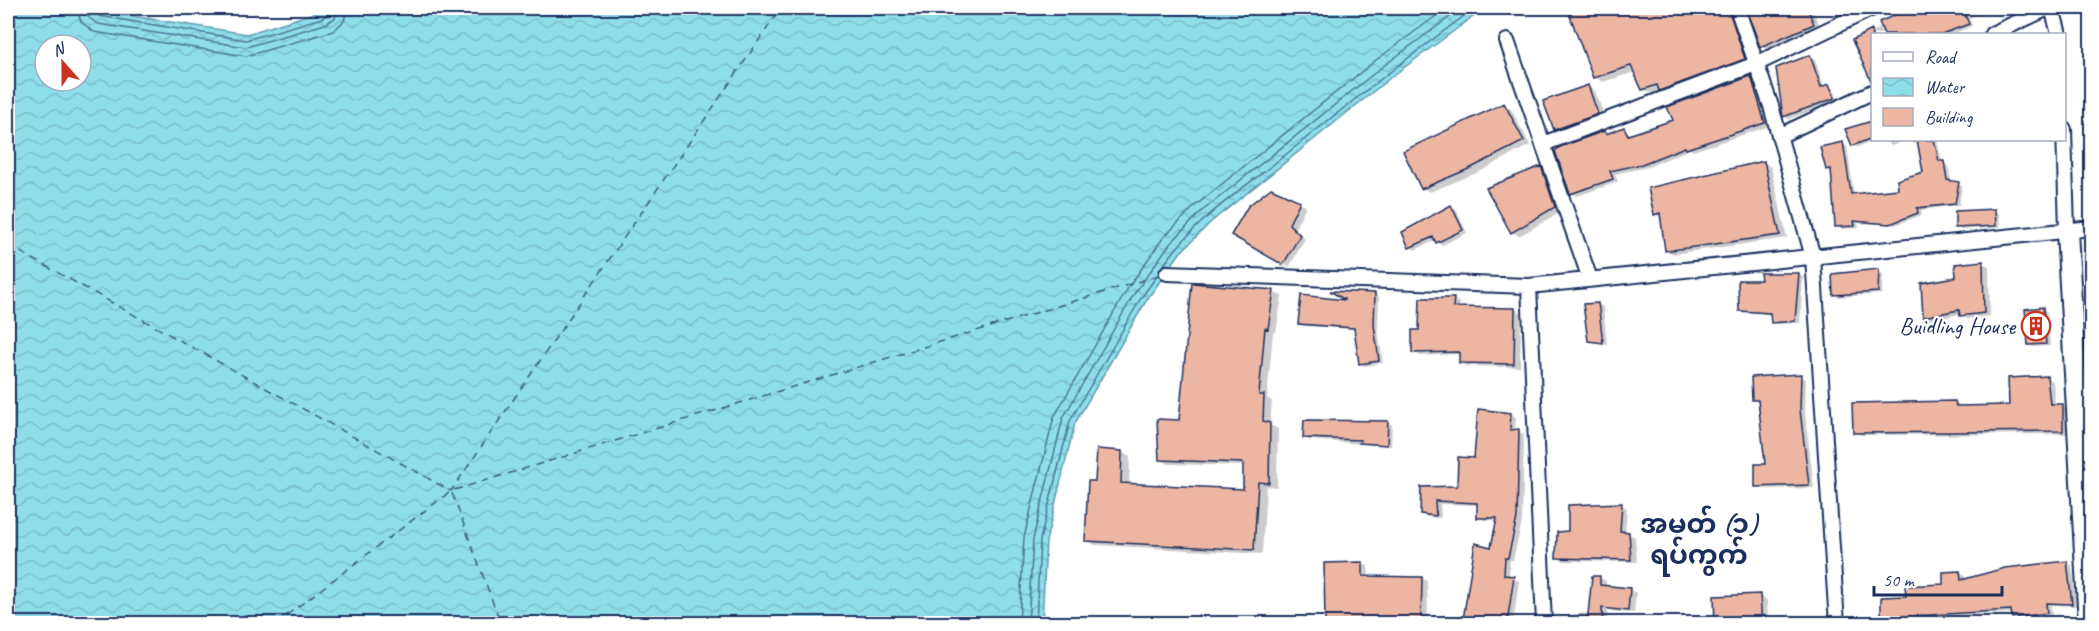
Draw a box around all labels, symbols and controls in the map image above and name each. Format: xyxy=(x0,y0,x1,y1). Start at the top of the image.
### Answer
north arrow xyxy=(33,33,93,93)
legend xyxy=(1871,33,2066,141)
text: N xyxy=(50,38,69,61)
text: Road xyxy=(1925,46,1958,68)
text: Water xyxy=(1925,76,1966,98)
text: Building xyxy=(1925,106,1974,128)
building icon: Buidling House xyxy=(2020,310,2052,342)
place label: Buidling House xyxy=(1899,311,2017,341)
district label: အမှတ် (၁) ရပ်ကွက် xyxy=(1640,505,1760,577)
scale bar xyxy=(1874,559,2002,597)
text: 50 m xyxy=(1883,569,1916,591)

